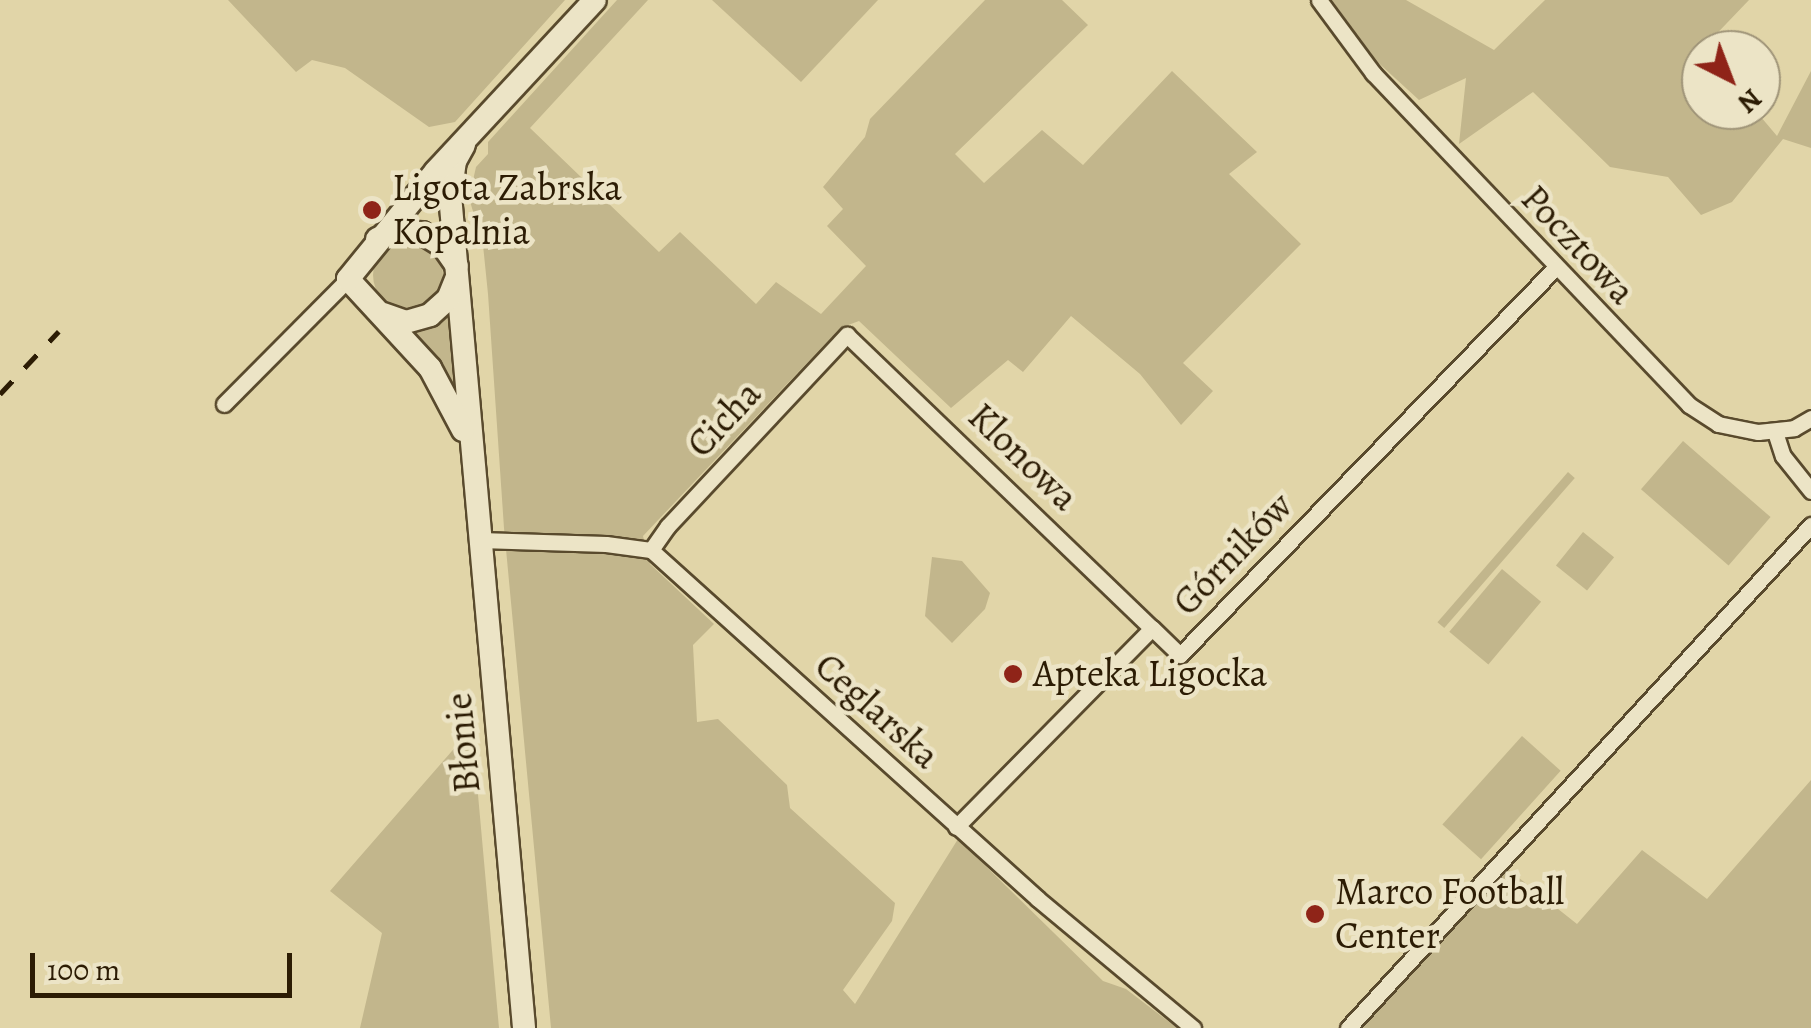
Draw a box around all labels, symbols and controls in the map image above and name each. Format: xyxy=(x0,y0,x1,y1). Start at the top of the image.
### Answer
north arrow xyxy=(1681,30,1781,130)
text: N xyxy=(1729,80,1770,122)
place label: Ligota Zabrska Kopalnia xyxy=(392,165,622,254)
street label: Pocztowa xyxy=(1511,176,1645,314)
marker: Ligota Zabrska Kopalnia xyxy=(361,199,383,221)
street label: Cicha xyxy=(677,371,771,467)
street label: Klonowa xyxy=(959,394,1087,520)
street label: Górników xyxy=(1164,483,1302,625)
street label: Ceglarska xyxy=(806,643,948,779)
place label: Apteka Ligocka xyxy=(1033,651,1267,697)
marker: Apteka Ligocka xyxy=(1002,663,1024,685)
street label: Błonie xyxy=(436,691,490,795)
place label: Marco Football Center xyxy=(1335,869,1564,958)
marker: Marco Football Center xyxy=(1304,903,1326,925)
scale bar xyxy=(35,933,298,995)
text: 100 m xyxy=(47,950,120,990)

